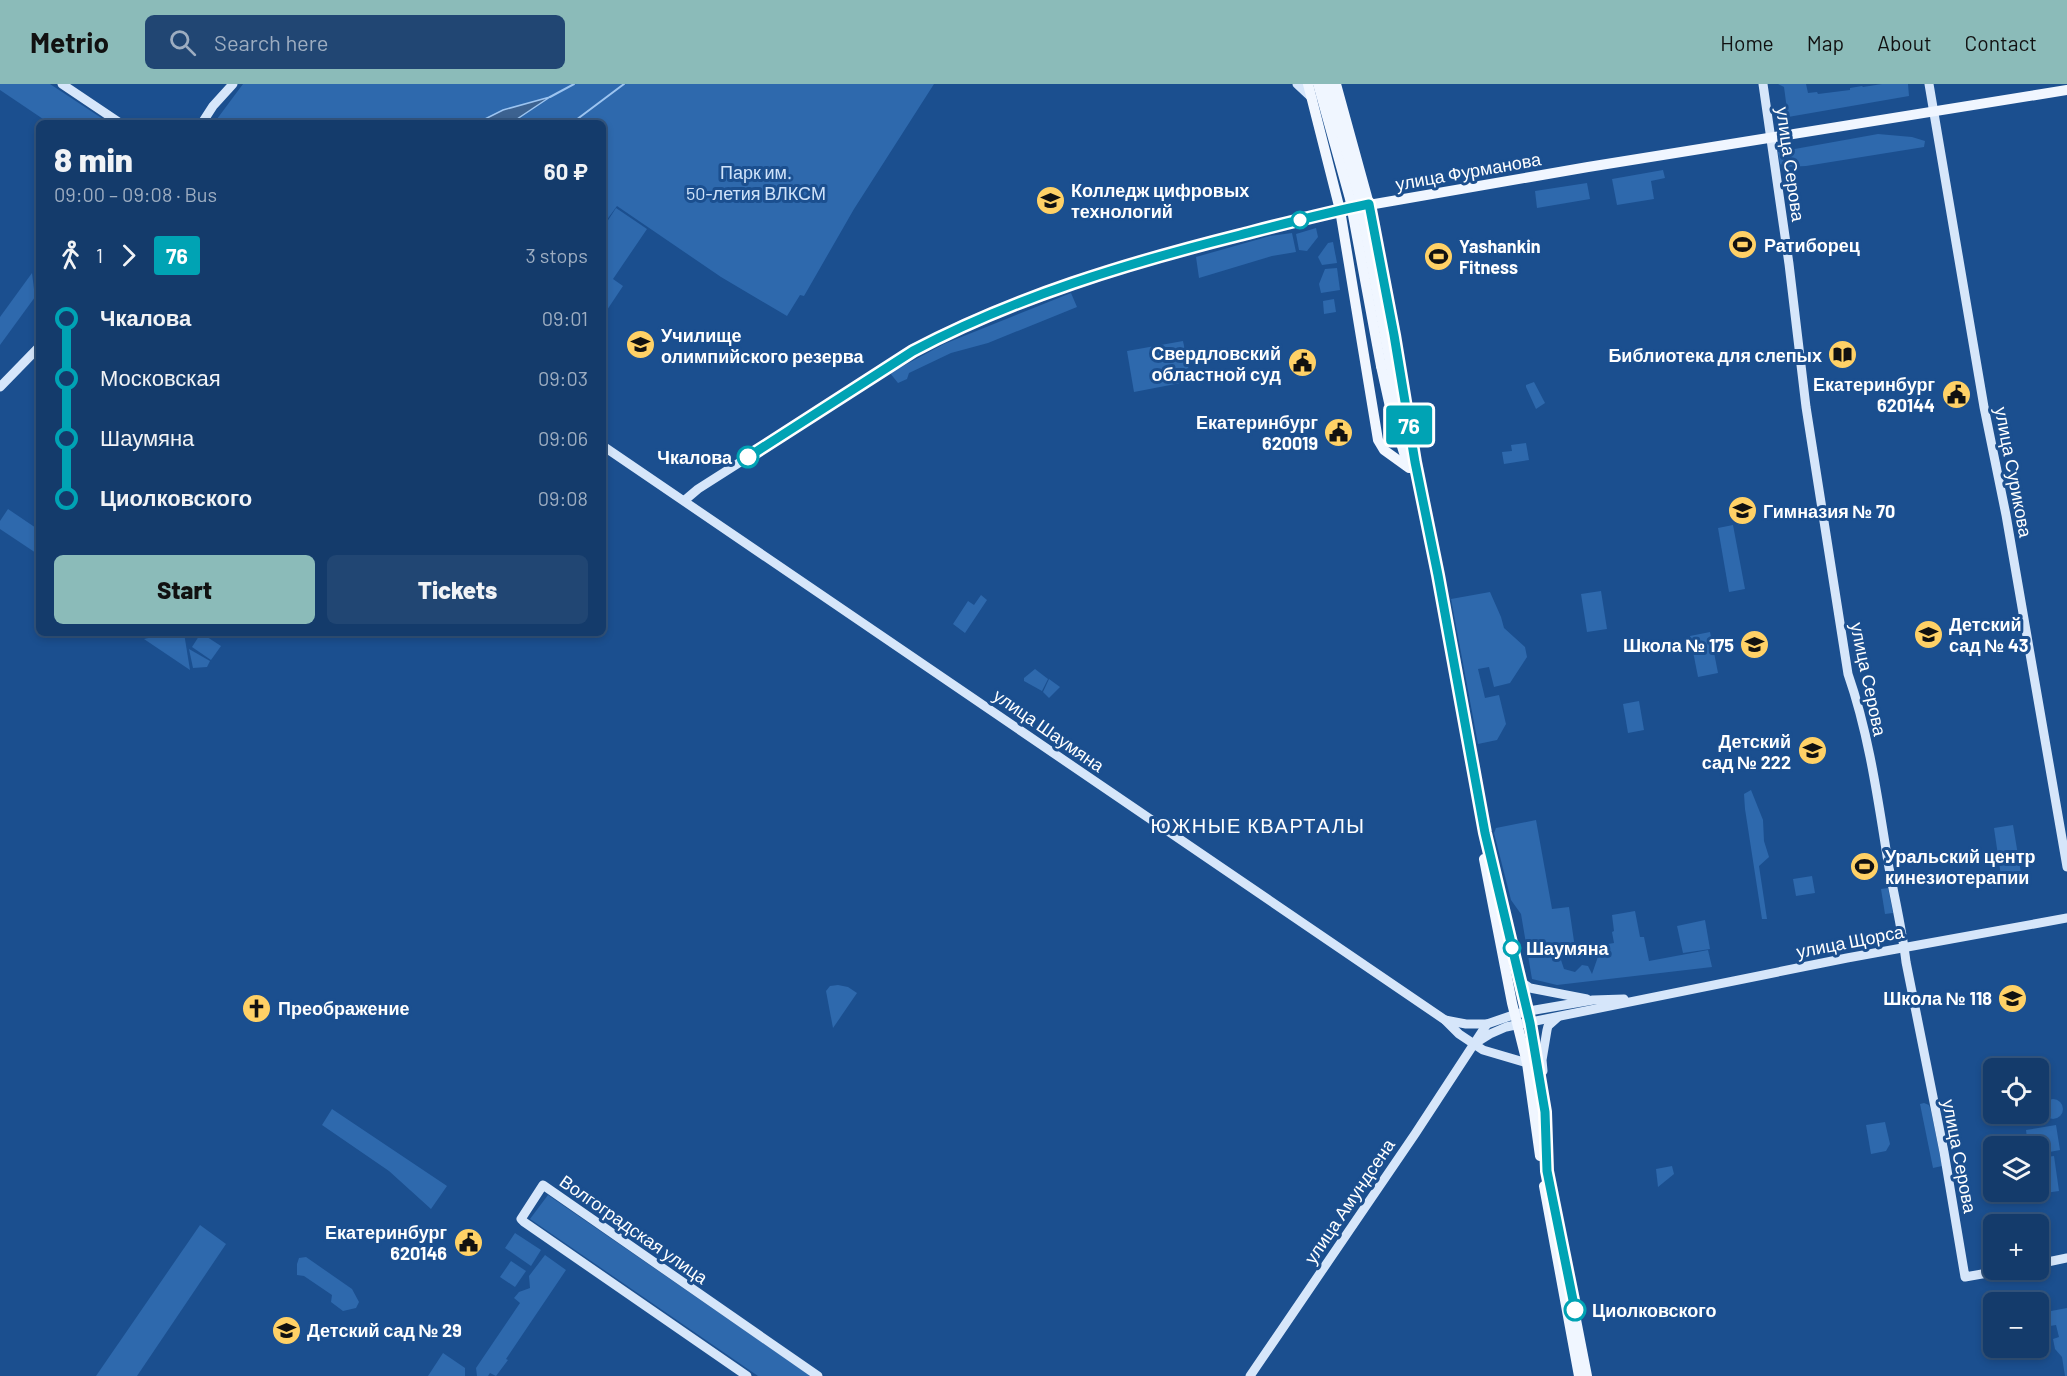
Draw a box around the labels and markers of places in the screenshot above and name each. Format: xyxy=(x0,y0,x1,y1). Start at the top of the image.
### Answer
place label: Колледж цифровых технологий xyxy=(1071,179,1249,222)
school or university icon: Колледж цифровых технологий xyxy=(1034,184,1066,216)
unlabelled marker xyxy=(1291,211,1309,229)
sports icon: Ратиборец xyxy=(1727,229,1759,261)
place label: Ратиборец xyxy=(1764,234,1860,256)
place label: Yashankin Fitness xyxy=(1459,235,1541,278)
sports icon: Yashankin Fitness xyxy=(1422,240,1454,272)
place label: Училище олимпийского резерва xyxy=(661,324,865,367)
school or university icon: Училище олимпийского резерва xyxy=(624,329,656,361)
library icon: Библиотека для слепых xyxy=(1827,339,1859,371)
place label: Свердловский областной суд xyxy=(1151,342,1282,385)
place label: Библиотека для слепых xyxy=(1608,344,1822,366)
public building icon: Свердловский областной суд xyxy=(1286,347,1318,379)
place label: Екатеринбург 620144 xyxy=(1813,373,1935,416)
public building icon: Екатеринбург 620144 xyxy=(1940,378,1972,410)
place label: Екатеринбург 620019 xyxy=(1196,411,1318,454)
public building icon: Екатеринбург 620019 xyxy=(1323,416,1355,448)
place label: Чкалова xyxy=(657,446,733,468)
marker: Чкалова xyxy=(737,446,759,468)
school or university icon: Гимназия № 70 xyxy=(1726,495,1758,527)
place label: Гимназия № 70 xyxy=(1763,500,1895,522)
place label: Детский сад № 43 xyxy=(1949,613,2029,656)
school or university icon: Детский сад № 43 xyxy=(1912,618,1944,650)
school or university icon: Школа № 175 xyxy=(1739,629,1771,661)
place label: Школа № 175 xyxy=(1623,634,1734,656)
place label: Детский сад № 222 xyxy=(1702,730,1791,773)
school or university icon: Детский сад № 222 xyxy=(1796,735,1828,767)
place label: Уральский центр кинезиотерапии xyxy=(1885,845,2036,888)
sports icon: Уральский центр кинезиотерапии xyxy=(1848,850,1880,882)
place label: Шаумяна xyxy=(1526,937,1610,959)
marker: Шаумяна xyxy=(1503,939,1521,957)
school or university icon: Школа № 118 xyxy=(1997,982,2029,1014)
place label: Школа № 118 xyxy=(1883,987,1992,1009)
church icon: Преображение xyxy=(241,992,273,1024)
place label: Преображение xyxy=(278,997,410,1019)
place label: Екатеринбург 620146 xyxy=(325,1221,447,1264)
public building icon: Екатеринбург 620146 xyxy=(452,1226,484,1258)
marker: Циолковского xyxy=(1564,1299,1586,1321)
place label: Циолковского xyxy=(1592,1299,1717,1321)
school or university icon: Детский сад № 29 xyxy=(270,1314,302,1346)
place label: Детский сад № 29 xyxy=(307,1319,462,1341)

